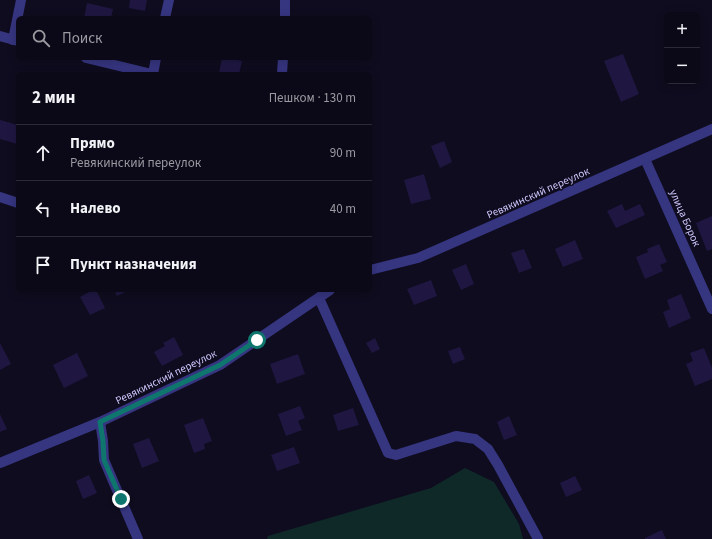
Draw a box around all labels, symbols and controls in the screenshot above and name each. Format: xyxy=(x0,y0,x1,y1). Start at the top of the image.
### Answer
map controls xyxy=(664,12,700,84)
button: + xyxy=(664,12,700,48)
search box xyxy=(16,16,372,60)
icon: search xyxy=(30,27,52,49)
text: Поиск xyxy=(62,28,103,49)
button: − xyxy=(664,48,700,84)
text: 2 мин xyxy=(32,86,75,110)
text: Пешком · 130 m xyxy=(269,89,356,107)
text: Прямо xyxy=(70,133,115,154)
icon: ahead xyxy=(32,142,54,164)
text: 90 m xyxy=(330,144,356,162)
text: Ревякинский переулок xyxy=(70,154,201,172)
street label: Ревякинский переулок xyxy=(484,163,592,222)
street label: улица Борок xyxy=(666,187,704,249)
icon: left xyxy=(32,198,54,220)
text: Налево xyxy=(70,198,121,219)
text: 40 m xyxy=(330,200,356,218)
icon: arrive xyxy=(32,254,54,276)
text: Пункт назначения xyxy=(70,254,197,275)
route start xyxy=(248,331,266,349)
street label: Ревякинский переулок xyxy=(113,346,220,408)
route end xyxy=(112,490,130,508)

